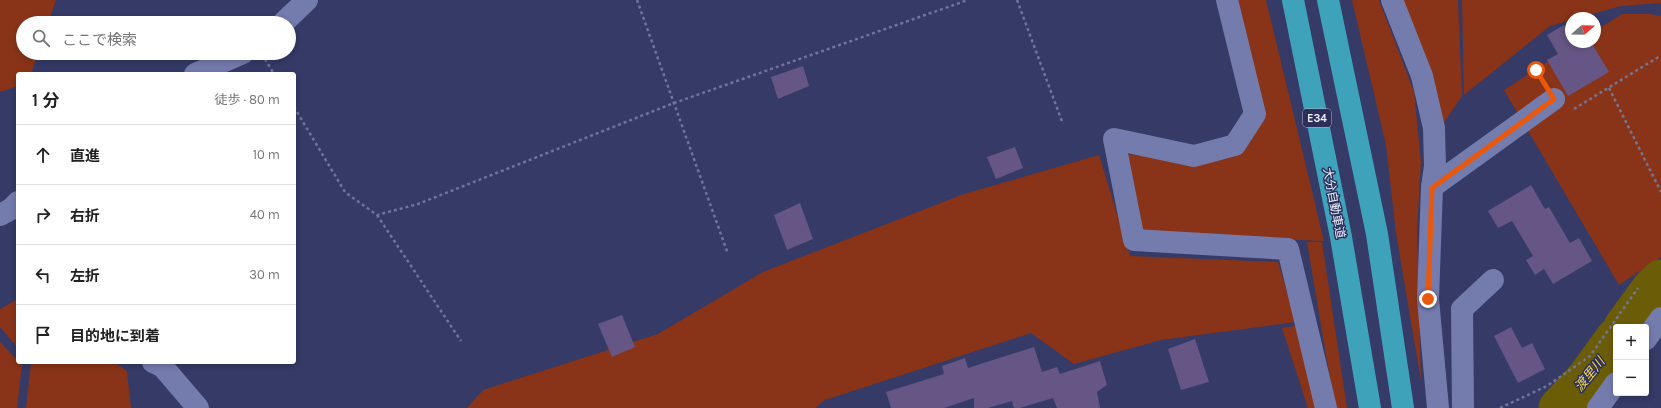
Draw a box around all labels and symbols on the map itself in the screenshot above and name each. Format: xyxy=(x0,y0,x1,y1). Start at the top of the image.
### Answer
north arrow xyxy=(1565,12,1601,48)
route start xyxy=(1527,61,1545,79)
road number: E34 xyxy=(1303,109,1331,127)
street label: 大分自動車道 xyxy=(1320,166,1348,240)
route end xyxy=(1419,290,1437,308)
water label: 渡里川 xyxy=(1571,353,1609,394)

